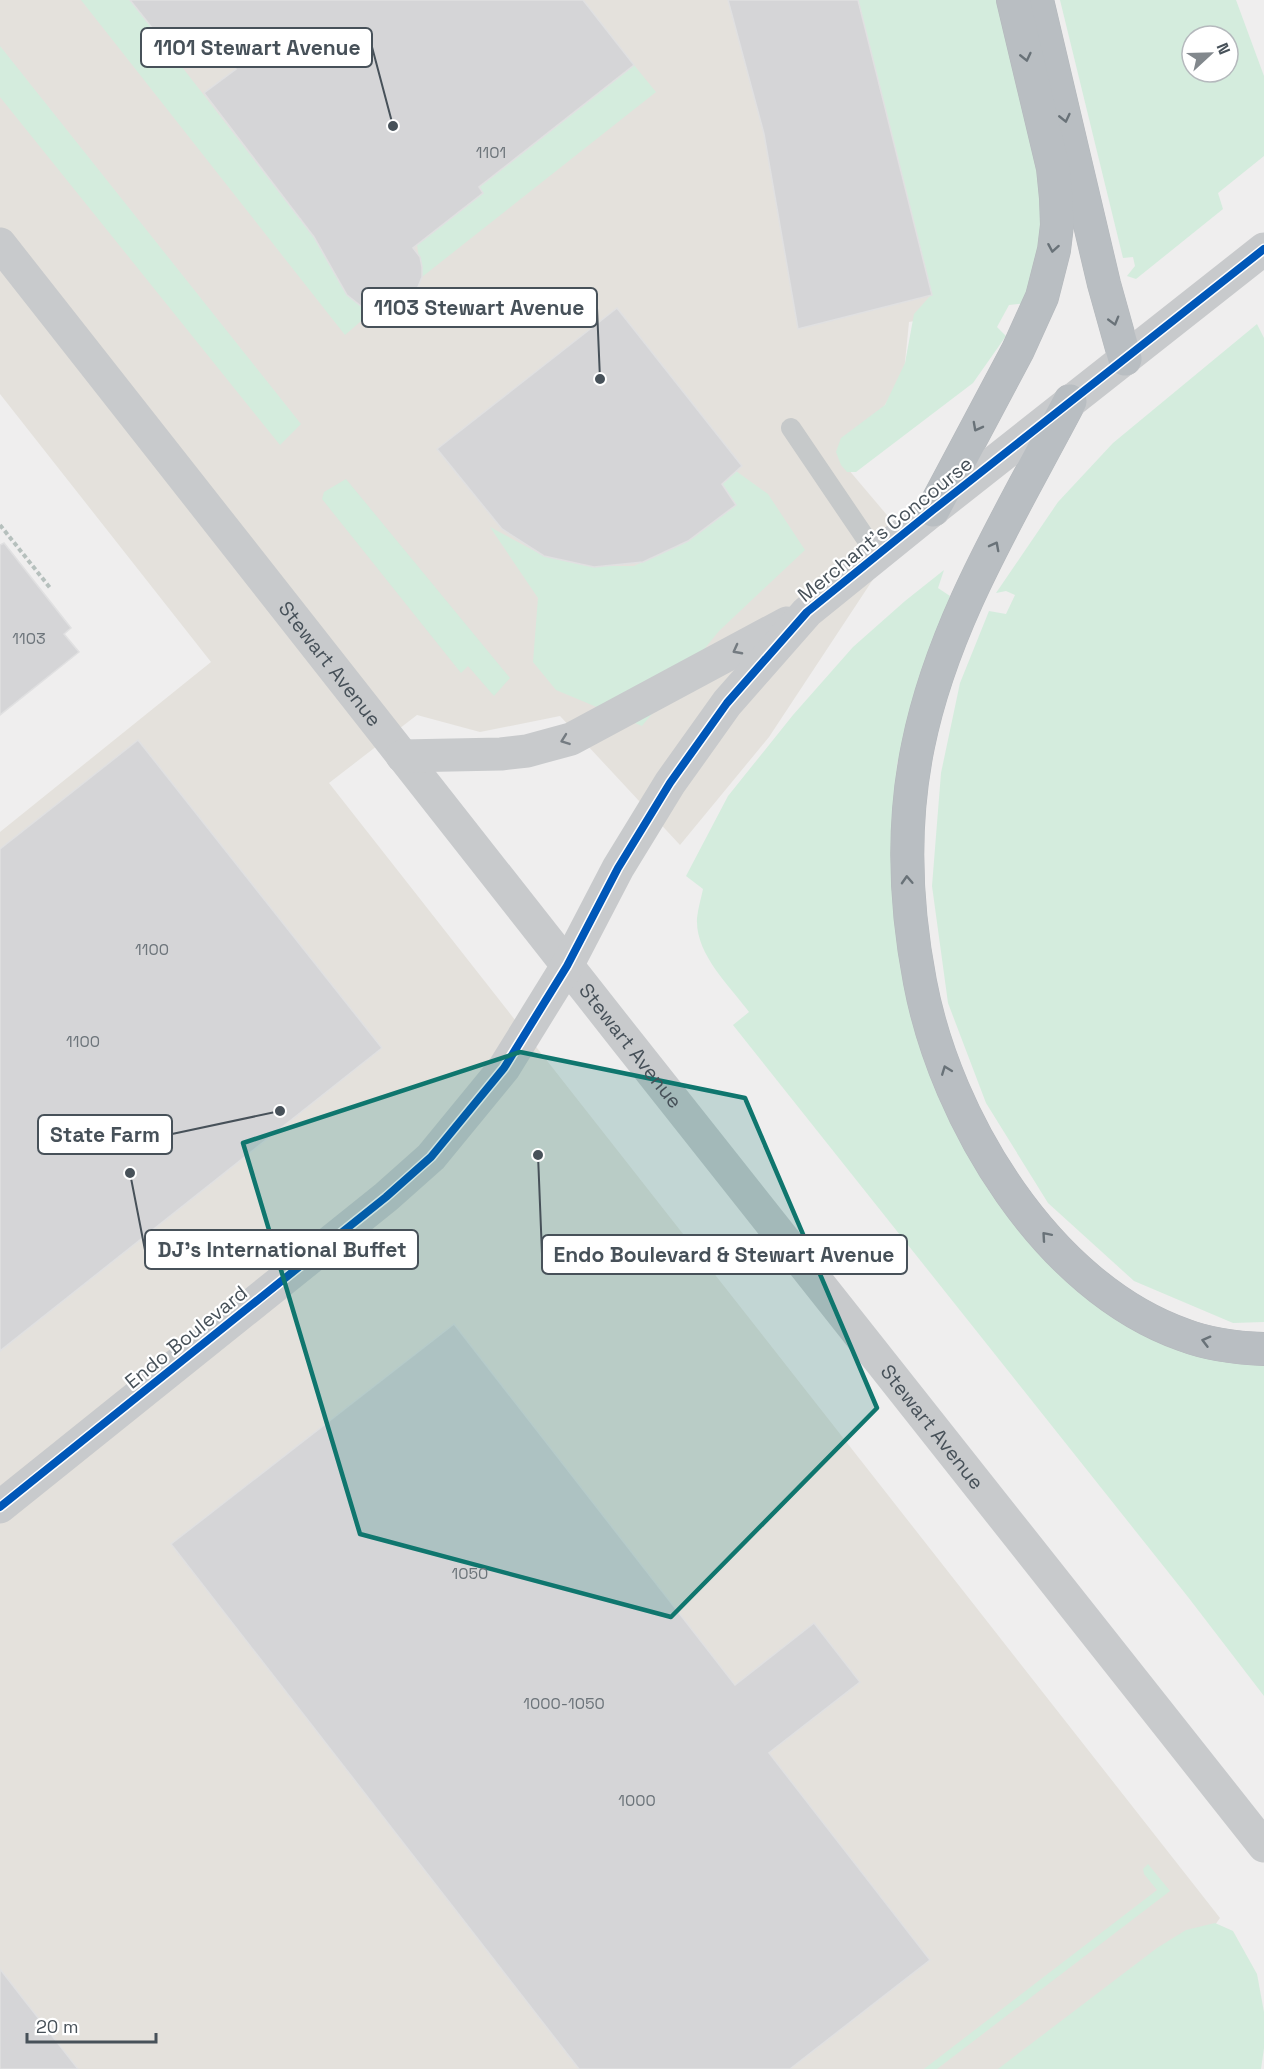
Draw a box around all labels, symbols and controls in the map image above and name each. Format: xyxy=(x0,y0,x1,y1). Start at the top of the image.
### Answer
north arrow xyxy=(1180,24,1240,84)
callout: 1101 Stewart Avenue xyxy=(141,28,372,67)
text: 1101 Stewart Avenue xyxy=(153,34,361,61)
text: N xyxy=(1212,40,1235,57)
one-way arrow xyxy=(1019,52,1032,62)
one-way arrow xyxy=(1057,113,1070,123)
house number: 1101 xyxy=(476,142,506,163)
one-way arrow xyxy=(1047,243,1060,253)
callout: 1103 Stewart Avenue xyxy=(362,288,597,327)
text: 1103 Stewart Avenue xyxy=(374,294,584,321)
one-way arrow xyxy=(1107,316,1119,326)
one-way arrow xyxy=(973,421,985,432)
street label: Merchant's Concourse xyxy=(792,450,978,608)
one-way arrow xyxy=(987,541,999,552)
street label: Stewart Avenue xyxy=(273,596,387,732)
house number: 1103 xyxy=(12,628,46,649)
one-way arrow xyxy=(733,643,744,654)
one-way arrow xyxy=(560,733,571,746)
one-way arrow xyxy=(901,875,914,884)
house number: 1100 xyxy=(135,939,169,960)
street label: Stewart Avenue xyxy=(573,978,688,1114)
house number: 1100 xyxy=(66,1031,100,1052)
one-way arrow xyxy=(941,1065,954,1076)
callout: State Farm xyxy=(38,1115,172,1154)
text: State Farm xyxy=(50,1121,160,1148)
callout: DJ's International Buffet xyxy=(145,1230,418,1269)
one-way arrow xyxy=(1042,1233,1053,1243)
callout: Endo Boulevard & Stewart Avenue xyxy=(542,1235,907,1274)
text: DJ's International Buffet xyxy=(157,1236,407,1263)
text: Endo Boulevard & Stewart Avenue xyxy=(554,1241,894,1268)
street label: Endo Boulevard xyxy=(119,1280,253,1394)
one-way arrow xyxy=(1201,1336,1211,1349)
street label: Stewart Avenue xyxy=(875,1359,990,1495)
house number: 1050 xyxy=(452,1563,488,1584)
house number: 1000-1050 xyxy=(523,1693,605,1714)
house number: 1000 xyxy=(618,1790,656,1811)
scale bar xyxy=(27,2006,156,2044)
text: 20 m xyxy=(36,2015,79,2038)

